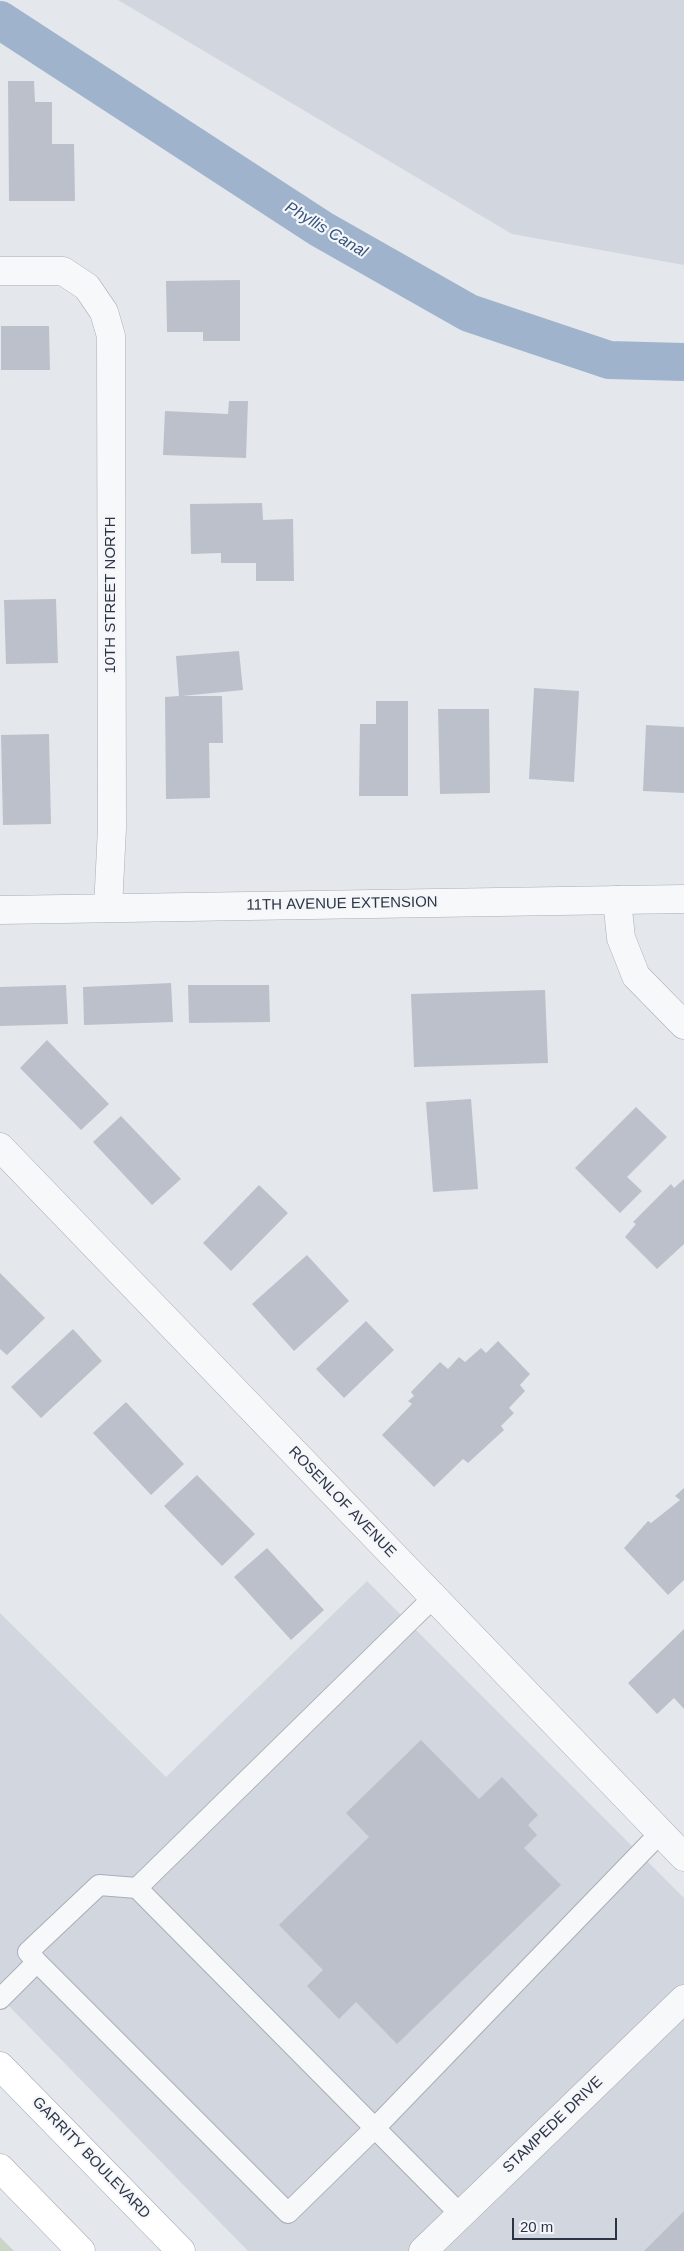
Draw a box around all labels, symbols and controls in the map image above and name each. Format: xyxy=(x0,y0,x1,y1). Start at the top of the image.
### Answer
water label: Phyllis Canal xyxy=(281,198,371,262)
street label: 10TH STREET NORTH xyxy=(102,516,120,674)
street label: 11TH AVENUE EXTENSION xyxy=(246,893,438,915)
street label: ROSENLOF AVENUE xyxy=(284,1443,400,1561)
street label: STAMPEDE DRIVE xyxy=(499,2073,607,2177)
street label: GARRITY BOULEVARD xyxy=(28,2093,154,2223)
scale bar xyxy=(514,2208,619,2240)
text: 20 m xyxy=(520,2218,553,2235)

